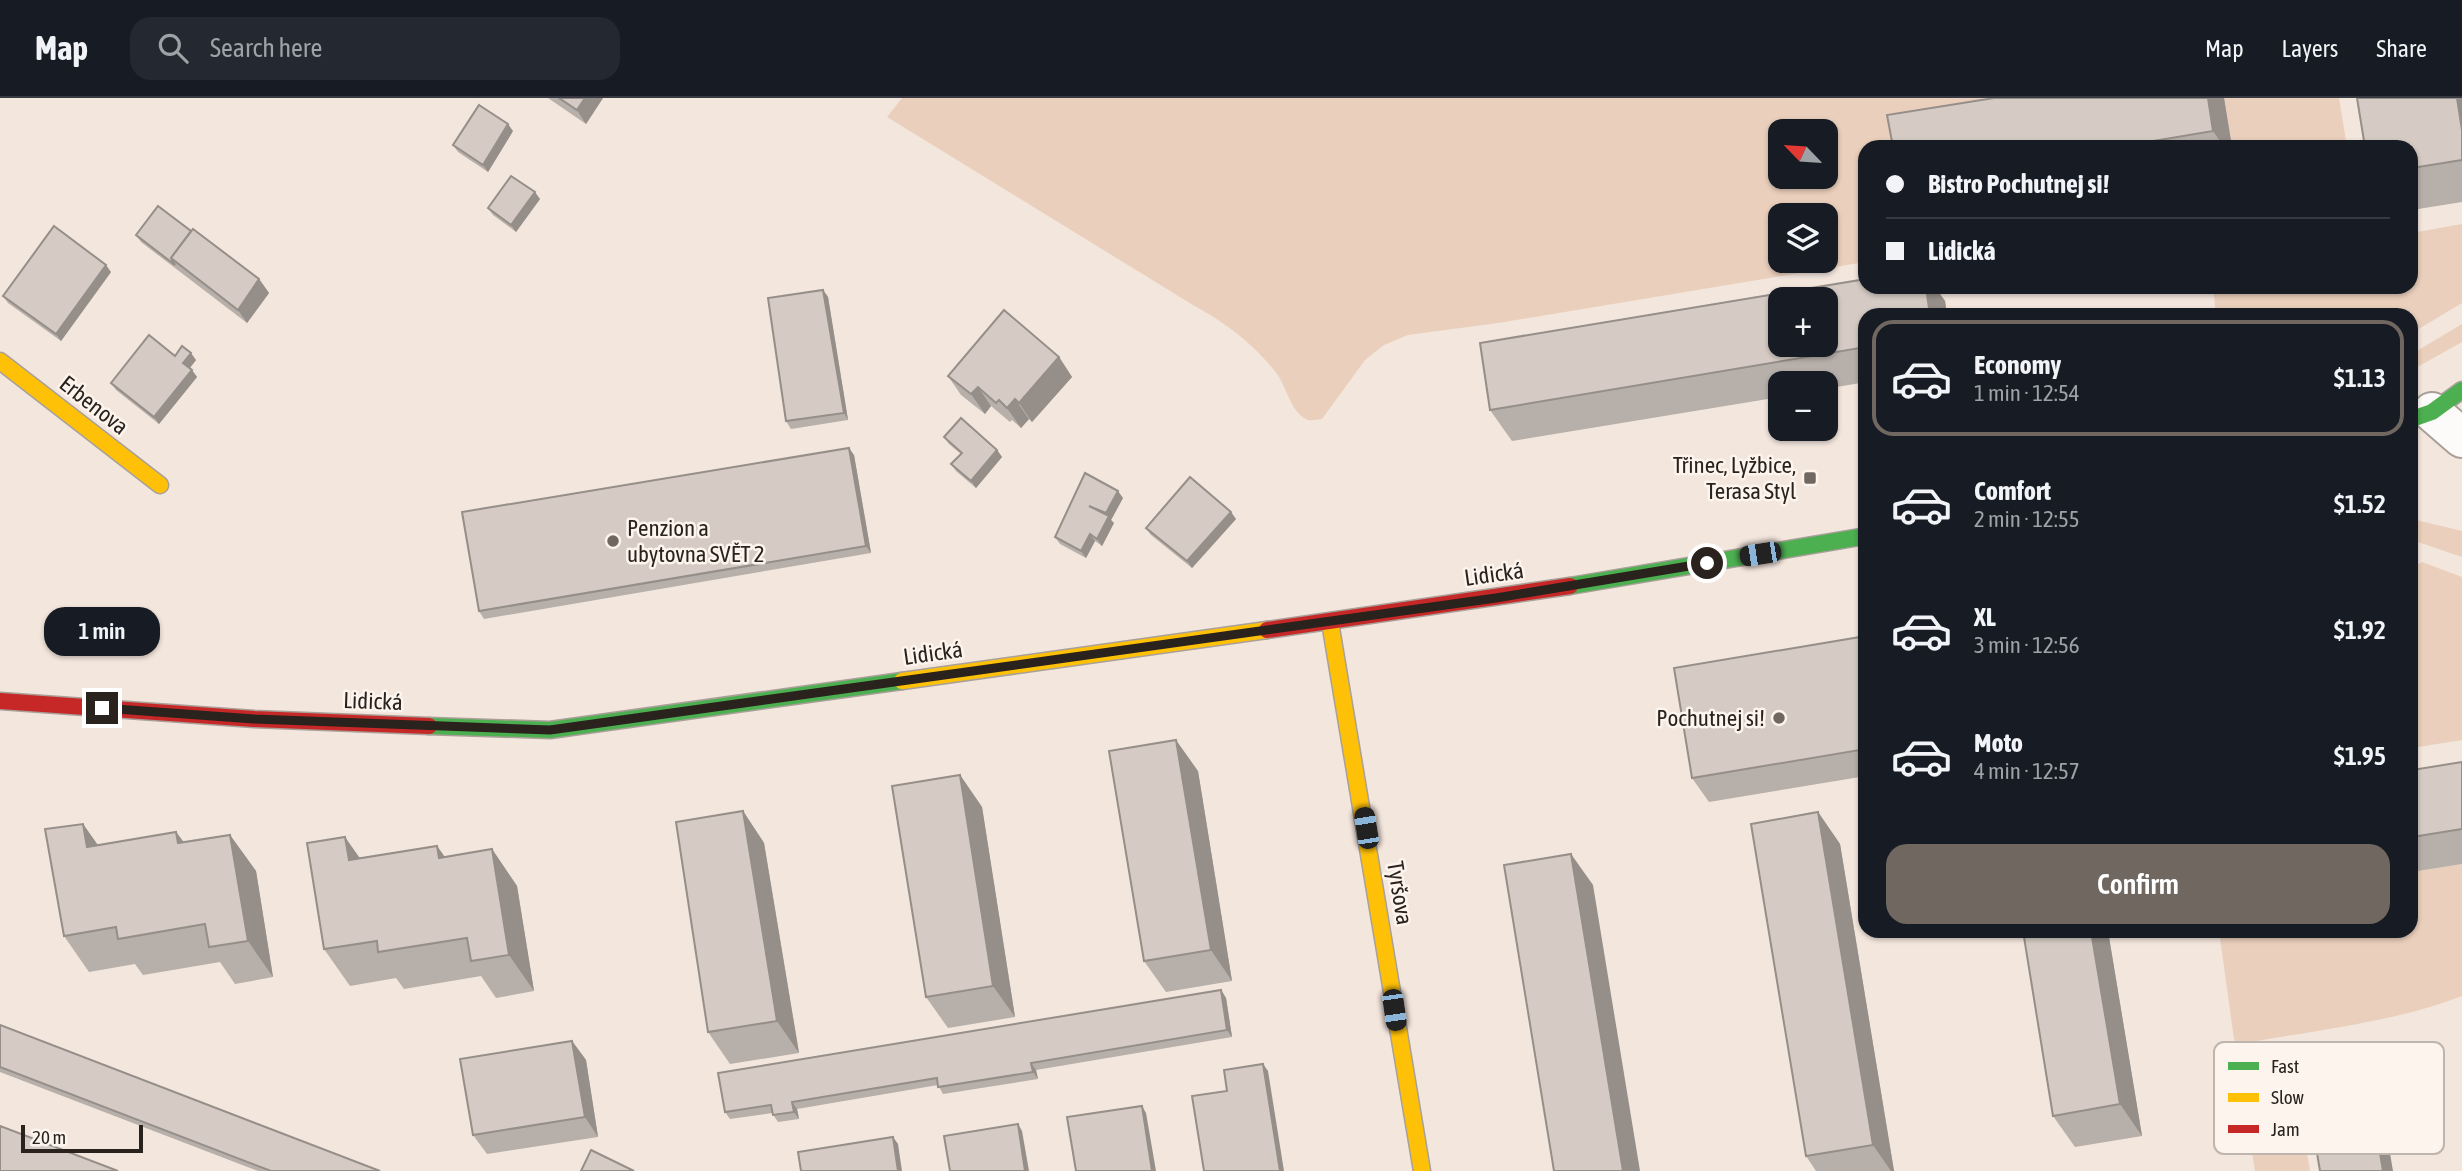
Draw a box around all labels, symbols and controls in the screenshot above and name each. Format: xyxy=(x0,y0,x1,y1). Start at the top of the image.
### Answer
search box xyxy=(130,17,620,80)
text: Map xyxy=(35,29,88,67)
icon: search xyxy=(154,29,192,67)
text: Search here xyxy=(210,33,322,63)
text: Map xyxy=(2205,35,2244,62)
text: Layers xyxy=(2282,35,2338,62)
text: Share xyxy=(2376,35,2427,62)
north arrow xyxy=(1768,119,1838,189)
map controls xyxy=(1768,119,1838,441)
text: Bistro Pochutnej si! xyxy=(1928,169,2109,199)
button: layers xyxy=(1768,203,1838,273)
text: Lidická xyxy=(1928,236,1996,266)
button: + xyxy=(1768,287,1838,357)
icon: car xyxy=(1890,347,1953,410)
text: Economy xyxy=(1974,350,2061,380)
text: $1.13 xyxy=(2334,363,2386,393)
street label: Erbenova xyxy=(55,370,133,440)
button: − xyxy=(1768,371,1838,441)
text: 1 min · 12:54 xyxy=(1974,380,2080,406)
place label: Třinec, Lyžbice, Terasa Styl xyxy=(1673,452,1796,504)
marker: Třinec, Lyžbice, Terasa Styl xyxy=(1802,470,1818,486)
icon: car xyxy=(1890,473,1953,536)
text: Comfort xyxy=(1974,476,2051,506)
text: $1.52 xyxy=(2334,489,2386,519)
text: 2 min · 12:55 xyxy=(1974,506,2080,532)
place label: Penzion a ubytovna SVĚT 2 xyxy=(627,515,765,567)
marker: Penzion a ubytovna SVĚT 2 xyxy=(605,533,621,549)
car xyxy=(1738,540,1783,568)
route start xyxy=(1691,547,1723,579)
street label: Lidická xyxy=(1463,557,1525,591)
icon: car xyxy=(1890,599,1953,662)
text: XL xyxy=(1974,602,1996,632)
callout: 1 min xyxy=(44,606,160,656)
text: $1.92 xyxy=(2334,615,2386,645)
text: 1 min xyxy=(79,618,125,644)
text: 3 min · 12:56 xyxy=(1974,632,2080,658)
street label: Lidická xyxy=(902,636,964,670)
street label: Lidická xyxy=(343,687,403,715)
route end xyxy=(86,692,118,724)
place label: Pochutnej si! xyxy=(1656,705,1765,731)
marker: Pochutnej si! xyxy=(1771,710,1787,726)
icon: car xyxy=(1890,725,1953,788)
text: Moto xyxy=(1974,728,2023,758)
text: $1.95 xyxy=(2334,741,2386,771)
text: 4 min · 12:57 xyxy=(1974,758,2080,784)
car xyxy=(1353,806,1380,850)
button: Confirm xyxy=(1886,844,2390,924)
street label: Tyršova xyxy=(1382,859,1418,927)
car xyxy=(1381,988,1408,1032)
legend xyxy=(2214,1042,2444,1154)
text: Fast xyxy=(2271,1055,2299,1077)
text: Slow xyxy=(2271,1086,2305,1108)
text: Jam xyxy=(2271,1118,2300,1140)
scale bar xyxy=(21,1122,144,1154)
text: 20 m xyxy=(32,1126,66,1148)

